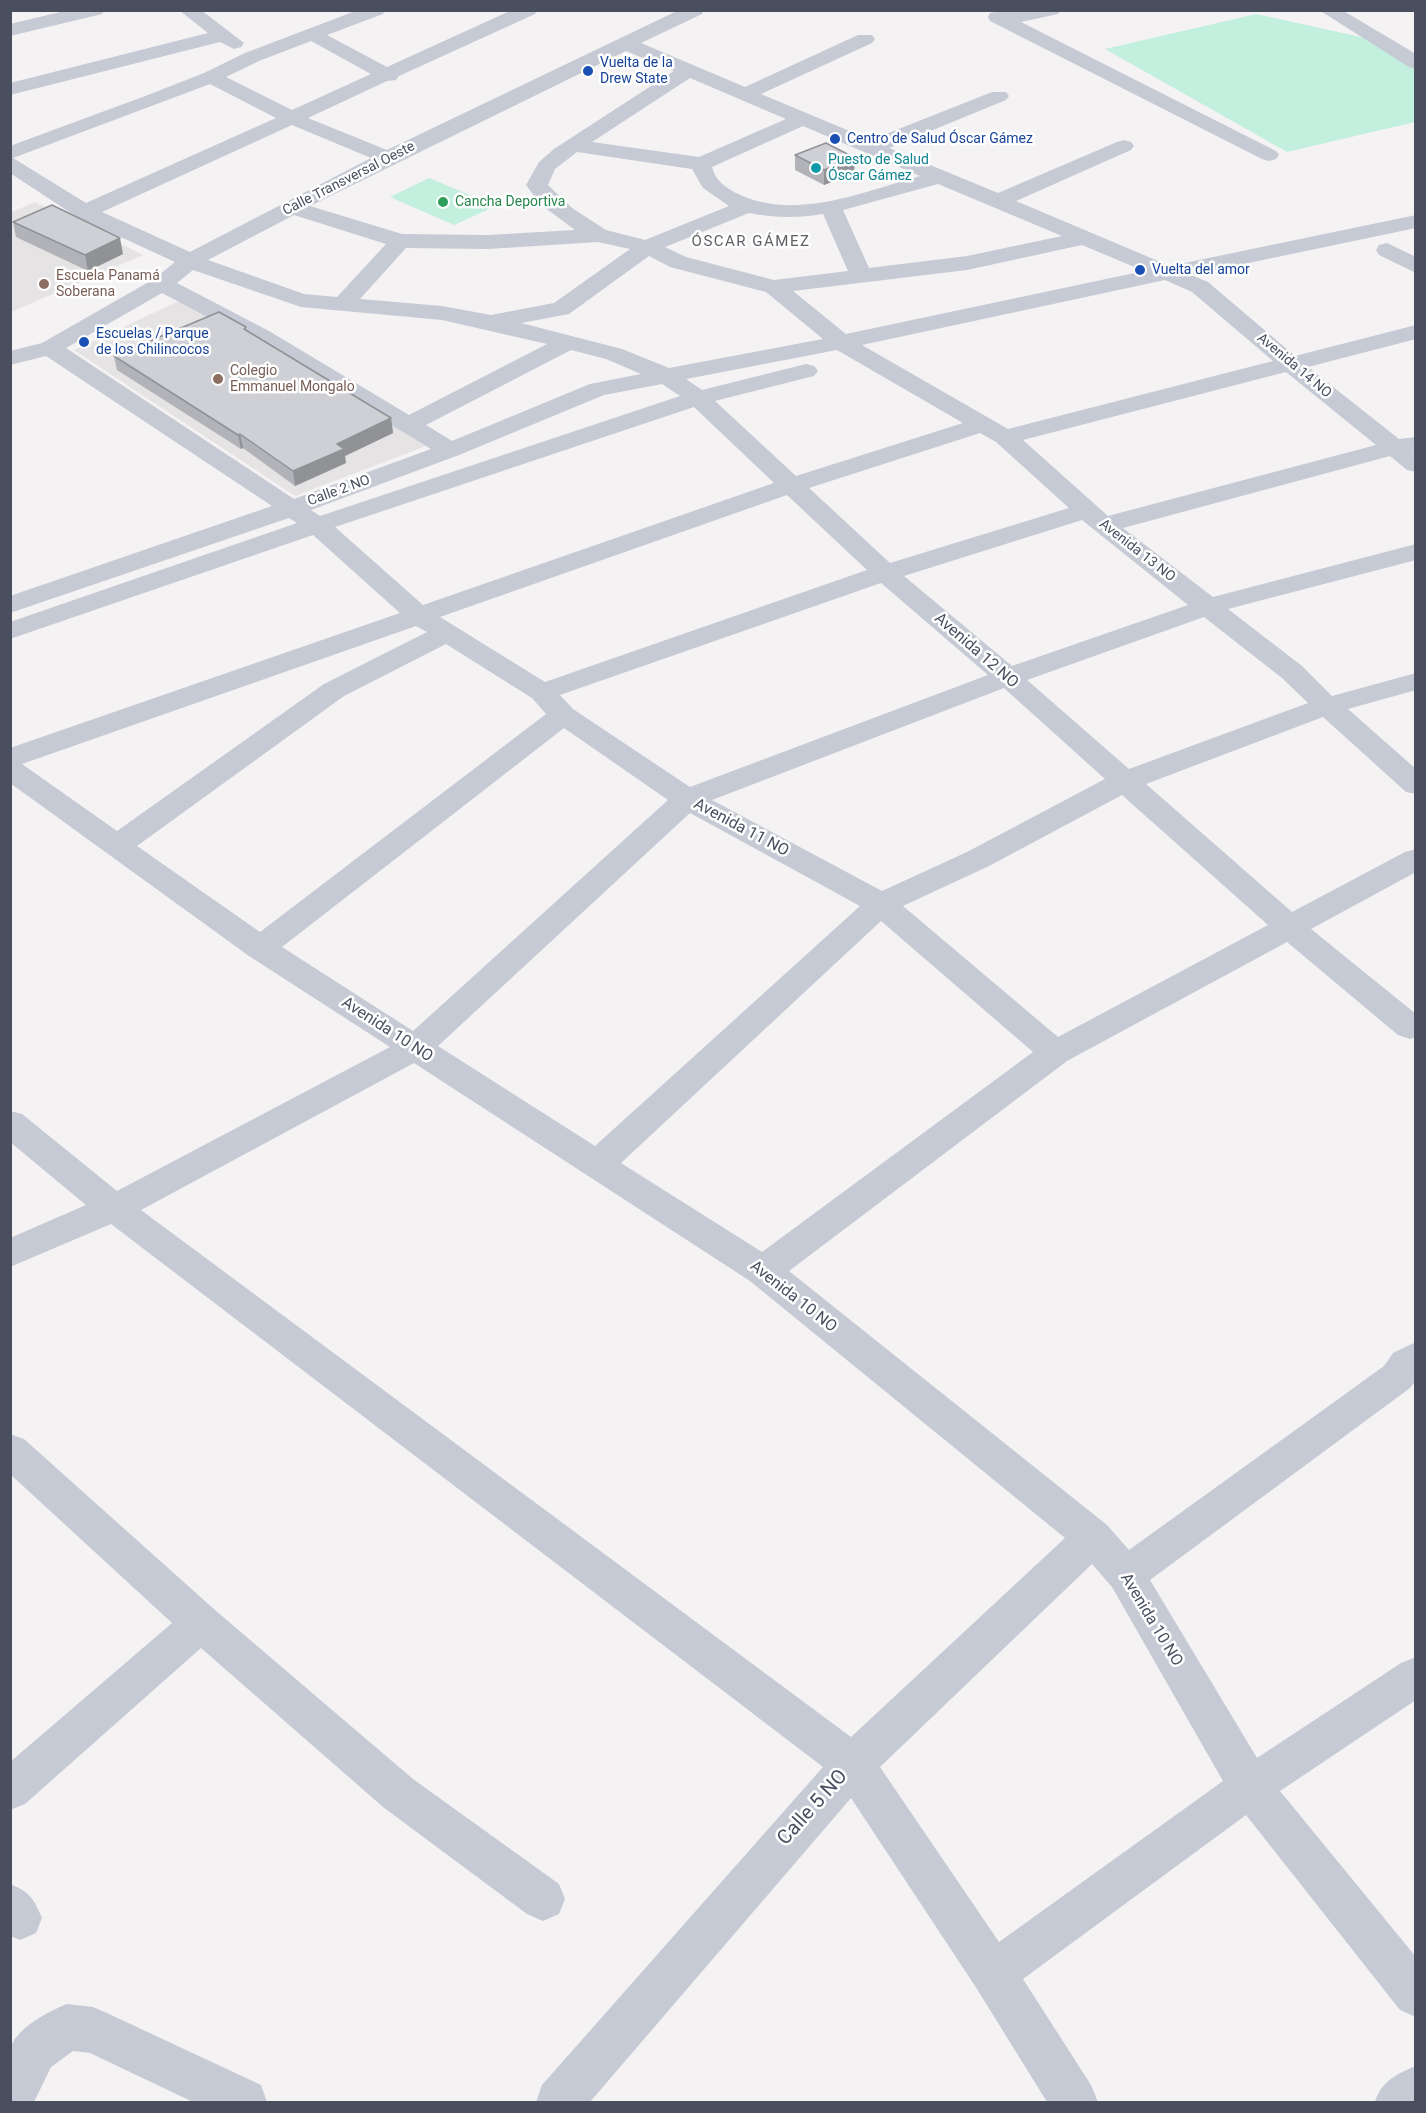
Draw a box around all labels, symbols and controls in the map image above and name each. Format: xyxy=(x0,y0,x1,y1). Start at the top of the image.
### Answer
place label: Vuelta de la Drew State xyxy=(600,55,673,88)
marker: Vuelta de la Drew State xyxy=(581,64,595,78)
place label: Centro de Salud Óscar Gámez xyxy=(847,131,1033,147)
marker: Centro de Salud Óscar Gámez xyxy=(828,132,842,146)
street label: Calle Transversal Oeste xyxy=(280,138,418,220)
place label: Puesto de Salud Óscar Gámez xyxy=(828,152,929,184)
marker: Puesto de Salud Óscar Gámez xyxy=(809,161,823,175)
place label: Cancha Deportiva xyxy=(455,194,565,210)
marker: Cancha Deportiva xyxy=(436,195,450,209)
district label: ÓSCAR GÁMEZ xyxy=(692,233,810,251)
place label: Vuelta del amor xyxy=(1152,262,1250,278)
marker: Vuelta del amor xyxy=(1133,263,1147,277)
place label: Escuela Panamá Soberana xyxy=(56,268,160,300)
marker: Escuela Panamá Soberana xyxy=(37,277,51,291)
place label: Escuelas / Parque de los Chilincocos xyxy=(96,326,209,358)
street label: Avenida 14 NO xyxy=(1253,330,1335,402)
marker: Escuelas / Parque de los Chilincocos xyxy=(77,335,91,349)
place label: Colegio Emmanuel Mongalo xyxy=(230,363,355,396)
marker: Colegio Emmanuel Mongalo xyxy=(211,372,225,386)
street label: Calle 2 NO xyxy=(305,472,373,510)
street label: Avenida 13 NO xyxy=(1096,516,1178,586)
street label: Avenida 12 NO xyxy=(930,609,1022,693)
street label: Avenida 11 NO xyxy=(690,795,792,861)
street label: Avenida 10 NO xyxy=(338,993,436,1067)
street label: Avenida 10 NO xyxy=(746,1257,840,1337)
street label: Avenida 10 NO xyxy=(1116,1570,1186,1670)
street label: Calle 5 NO xyxy=(773,1765,853,1851)

